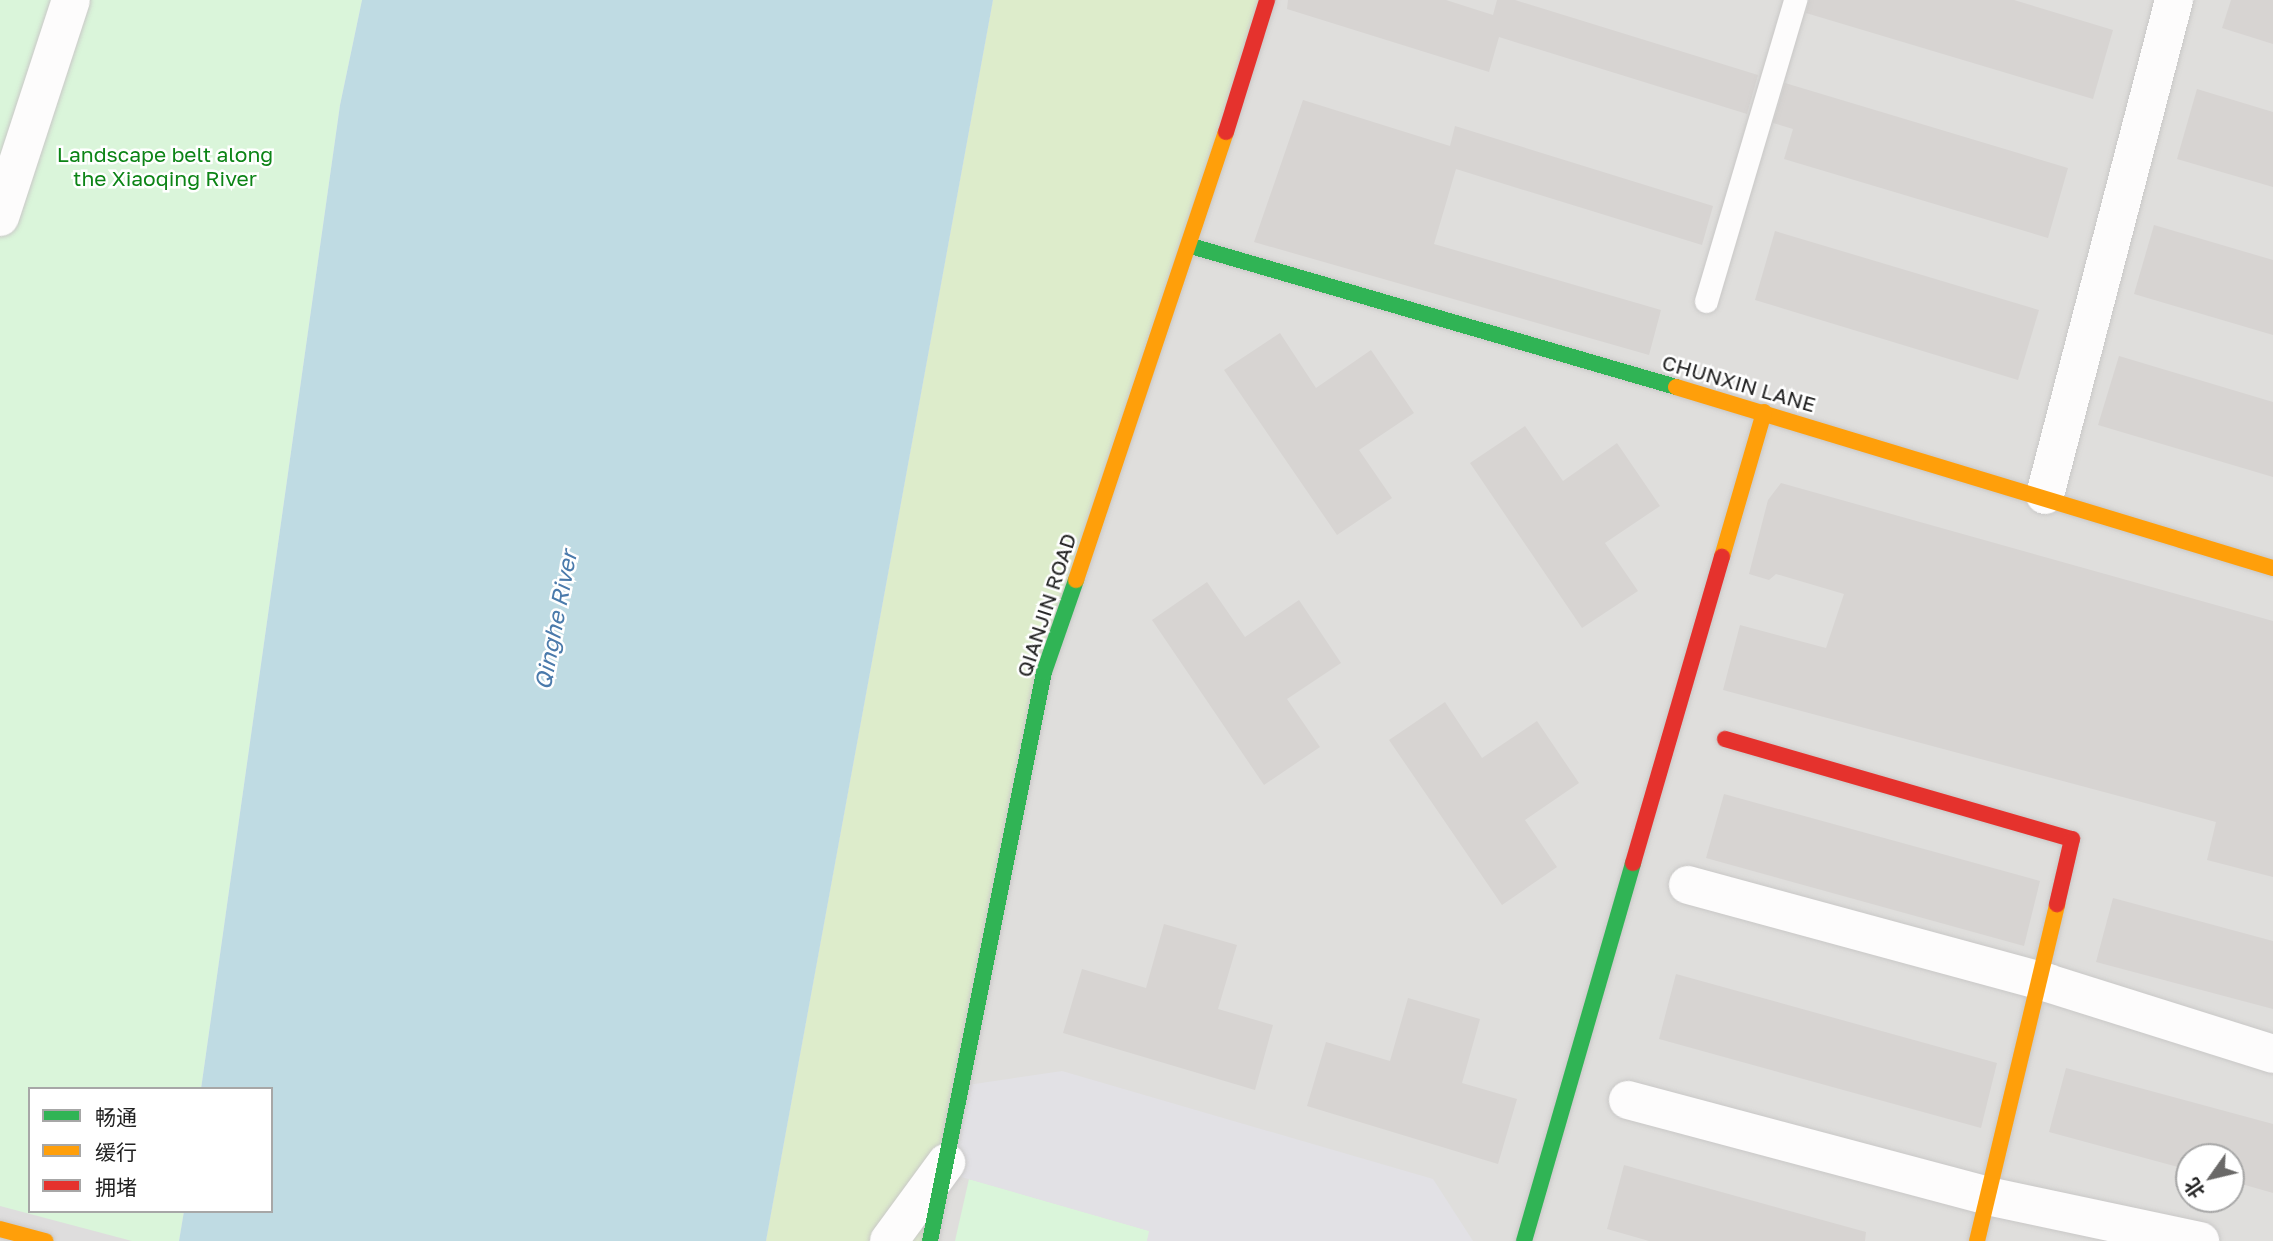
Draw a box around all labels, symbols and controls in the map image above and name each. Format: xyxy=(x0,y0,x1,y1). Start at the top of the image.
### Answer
park label: Landscape belt along the Xiaoqing River xyxy=(57,141,273,191)
street label: CHUNXIN LANE xyxy=(1659,349,1819,417)
street label: QIANJIN ROAD xyxy=(1011,530,1081,680)
water label: Qinghe River xyxy=(528,548,582,692)
legend xyxy=(28,1087,273,1213)
text: 畅通 xyxy=(95,1104,137,1130)
text: 缓行 xyxy=(95,1139,137,1165)
north arrow xyxy=(2175,1143,2245,1213)
text: 拥堵 xyxy=(95,1174,137,1200)
text: 北 xyxy=(2179,1175,2209,1203)

